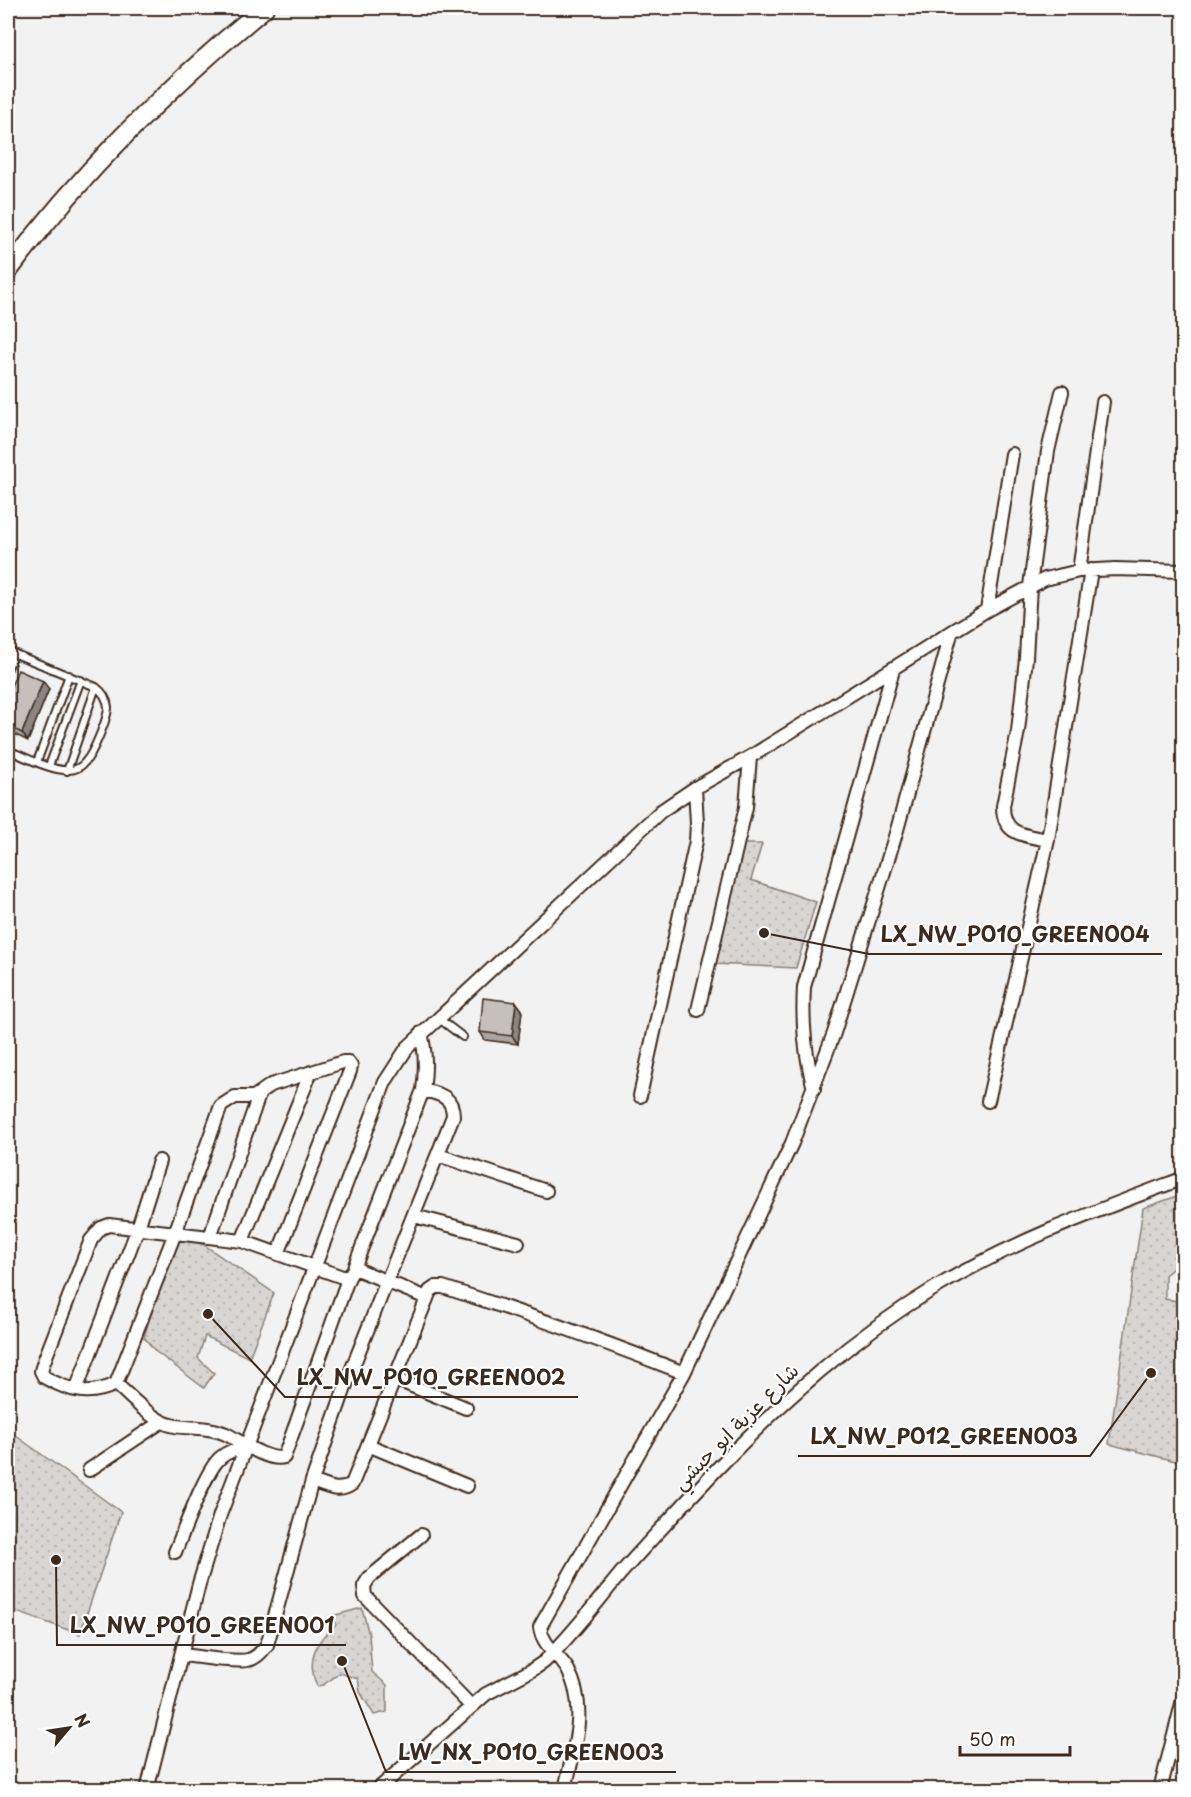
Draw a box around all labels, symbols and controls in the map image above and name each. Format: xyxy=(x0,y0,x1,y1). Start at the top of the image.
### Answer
callout: LX_NW_P010_GREEN004 xyxy=(869,915,1162,954)
text: LX_NW_P010_GREEN004 xyxy=(881,917,1149,949)
street label: شارع عزبة ابو حبشي xyxy=(665,1356,808,1499)
callout: LX_NW_P010_GREEN002 xyxy=(285,1358,578,1397)
text: LX_NW_P010_GREEN002 xyxy=(297,1360,566,1392)
callout: LX_NW_P012_GREEN003 xyxy=(798,1417,1090,1456)
text: LX_NW_P012_GREEN003 xyxy=(810,1419,1078,1451)
callout: LX_NW_P010_GREEN001 xyxy=(57,1606,346,1645)
text: LX_NW_P010_GREEN001 xyxy=(70,1608,334,1640)
north arrow xyxy=(39,1698,99,1758)
text: N xyxy=(69,1709,97,1732)
scale bar xyxy=(960,1719,1070,1757)
text: 50 m xyxy=(969,1725,1016,1752)
callout: LW_NX_P010_GREEN003 xyxy=(386,1733,676,1772)
text: LW_NX_P010_GREEN003 xyxy=(398,1735,664,1767)

